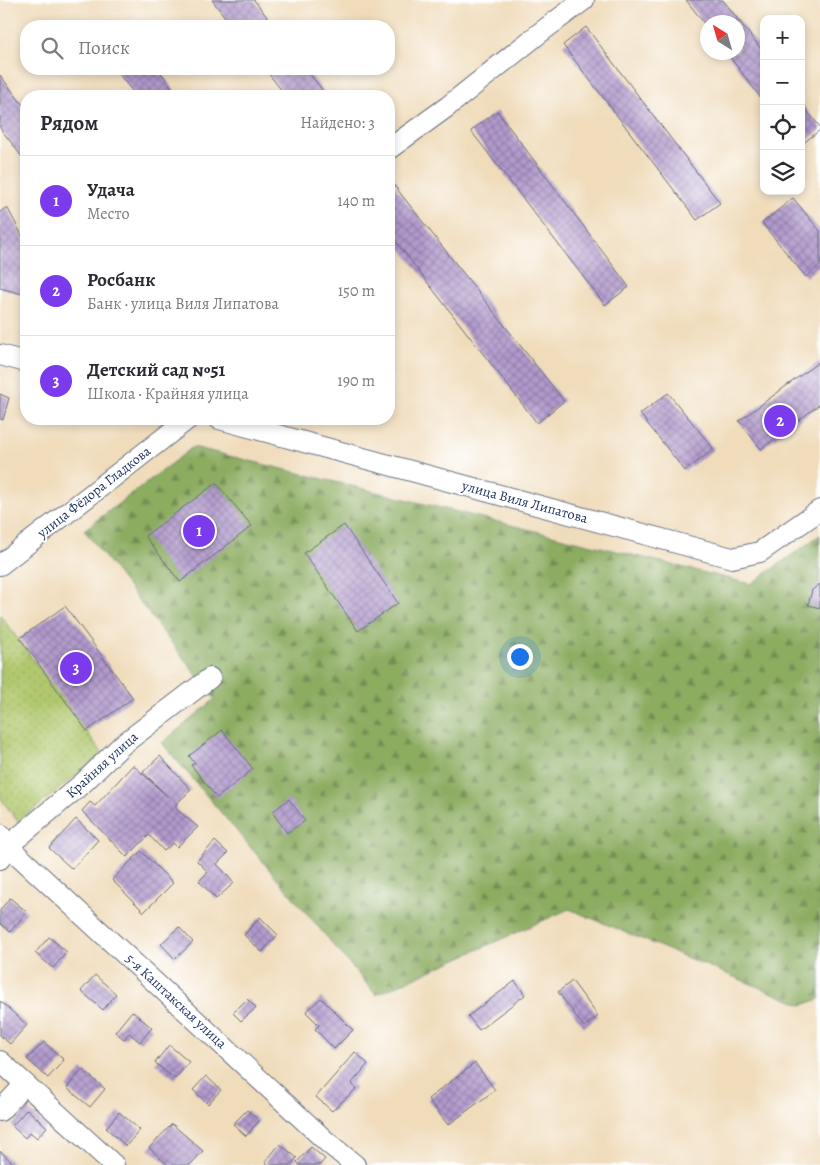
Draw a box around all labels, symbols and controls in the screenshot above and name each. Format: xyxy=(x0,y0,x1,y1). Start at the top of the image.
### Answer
north arrow xyxy=(700,15,745,60)
map controls xyxy=(760,15,805,195)
button: + xyxy=(760,15,805,60)
search box xyxy=(20,20,395,75)
icon: search xyxy=(38,34,66,62)
text: Поиск xyxy=(78,35,130,61)
button: − xyxy=(760,60,805,105)
button: locate xyxy=(760,105,805,150)
text: Рядом xyxy=(40,109,98,137)
text: Найдено: 3 xyxy=(300,112,375,134)
button: layers xyxy=(760,150,805,195)
text: Удача xyxy=(87,177,135,203)
text: 1 xyxy=(53,190,59,212)
text: 140 m xyxy=(337,190,375,212)
text: Место xyxy=(87,203,130,225)
text: Росбанк xyxy=(87,267,156,293)
text: 2 xyxy=(52,280,60,302)
text: 150 m xyxy=(338,280,375,302)
text: Банк · улица Виля Липатова xyxy=(87,293,279,315)
text: Детский сад №51 xyxy=(87,357,225,383)
text: 3 xyxy=(53,370,59,392)
text: 190 m xyxy=(337,370,375,392)
text: Школа · Крайняя улица xyxy=(87,383,249,405)
pin: 2 xyxy=(764,402,796,440)
street label: улица Фёдора Гладкова xyxy=(33,441,155,543)
street label: улица Виля Липатова xyxy=(459,476,590,528)
pin: 1 xyxy=(183,512,215,550)
your location xyxy=(507,644,533,670)
pin: 3 xyxy=(60,649,92,687)
street label: Крайняя улица xyxy=(62,727,143,802)
street label: 5-я Каштакская улица xyxy=(121,949,231,1053)

